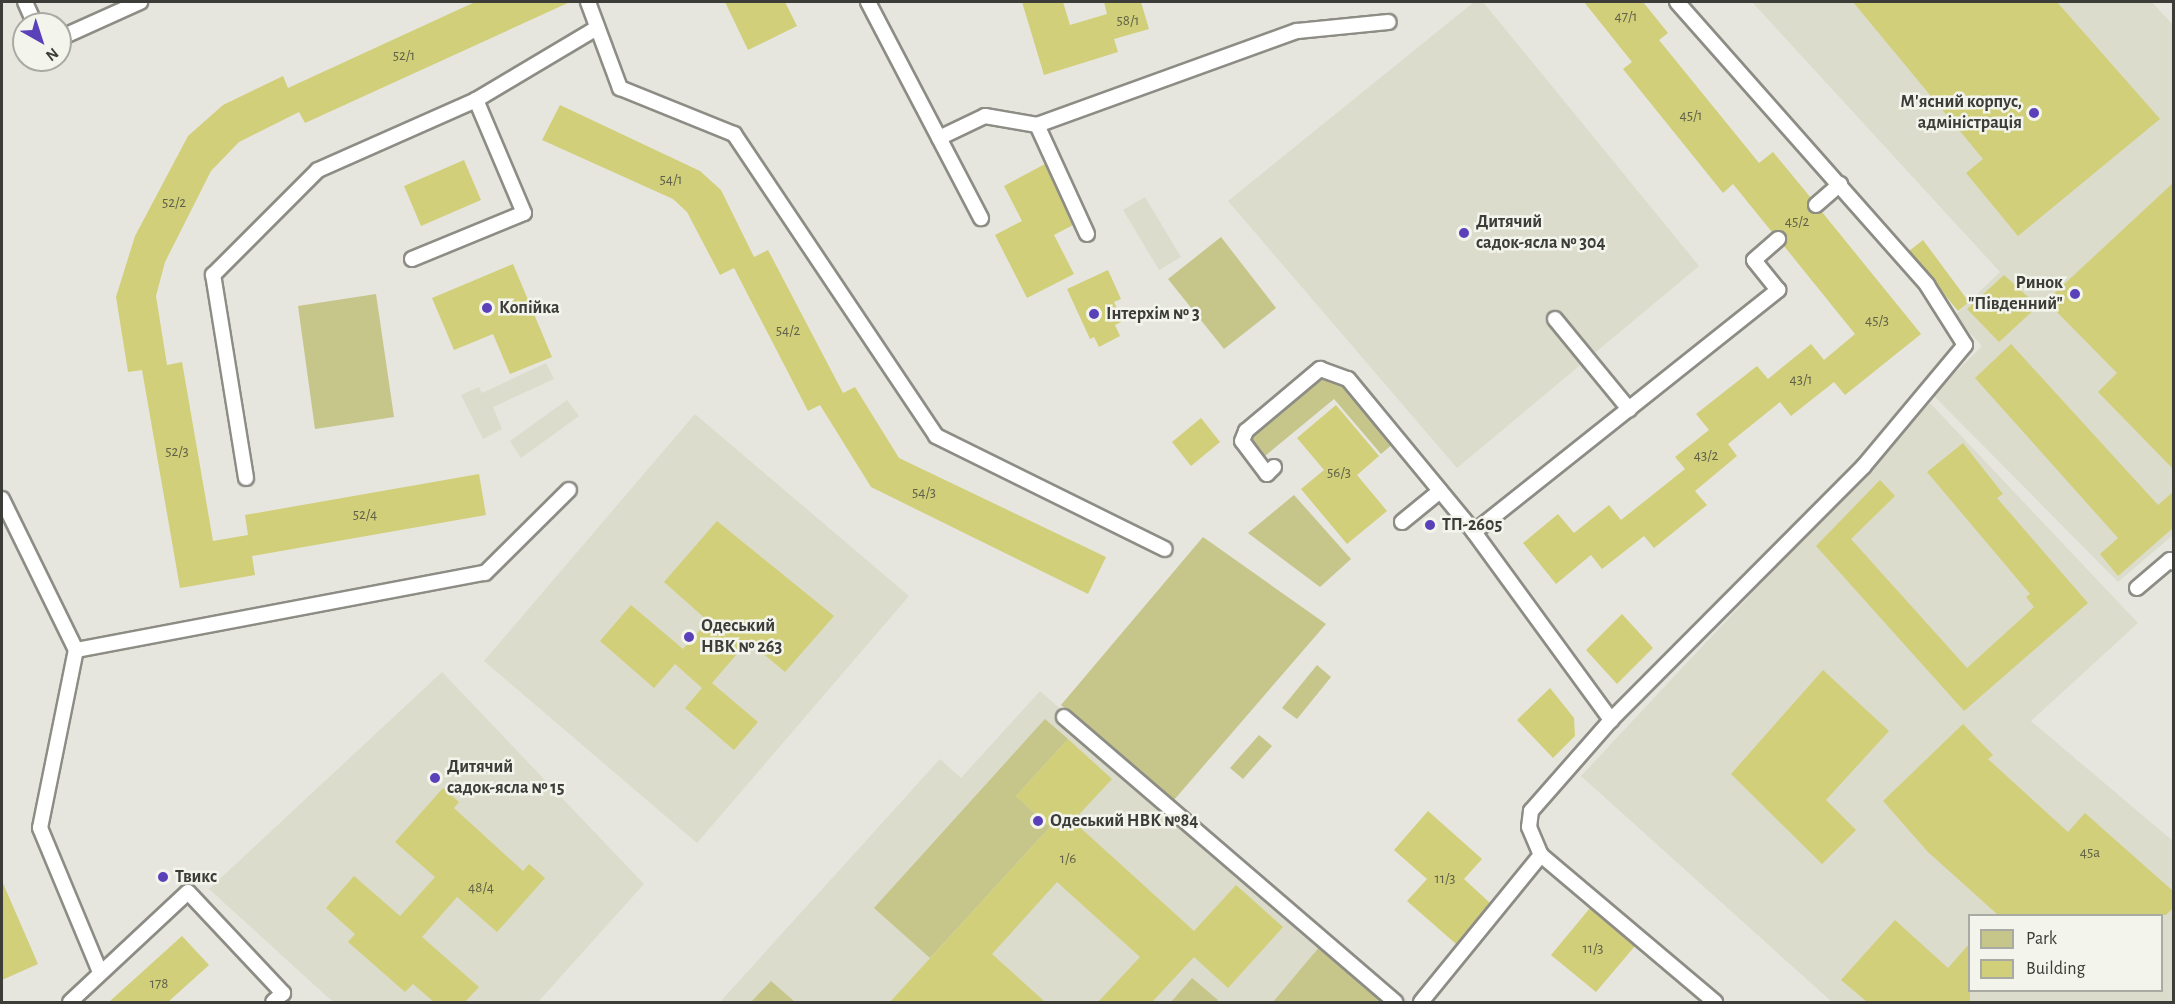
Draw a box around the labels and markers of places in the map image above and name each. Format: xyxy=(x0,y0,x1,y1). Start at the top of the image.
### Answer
place label: М'ясний корпус, адміністрація xyxy=(1900,92,2022,134)
marker: М'ясний корпус, адміністрація xyxy=(2027,106,2041,120)
place label: Дитячий садок-ясла № 304 xyxy=(1476,212,1605,254)
marker: Дитячий садок-ясла № 304 xyxy=(1457,226,1471,240)
place label: Ринок "Південний" xyxy=(1968,273,2063,316)
marker: Ринок "Південний" xyxy=(2068,287,2082,301)
place label: Копійка xyxy=(499,297,560,319)
marker: Копійка xyxy=(480,301,494,315)
place label: Інтерхім № 3 xyxy=(1106,303,1200,325)
marker: Інтерхім № 3 xyxy=(1087,307,1101,321)
place label: ТП-2605 xyxy=(1442,514,1502,536)
marker: ТП-2605 xyxy=(1423,518,1437,532)
place label: Одеський НВК № 263 xyxy=(701,616,782,658)
marker: Одеський НВК № 263 xyxy=(682,630,696,644)
place label: Дитячий садок-ясла № 15 xyxy=(447,757,565,800)
marker: Дитячий садок-ясла № 15 xyxy=(428,771,442,785)
place label: Одеський НВК №84 xyxy=(1050,810,1198,832)
marker: Одеський НВК №84 xyxy=(1031,814,1045,828)
place label: Твикс xyxy=(175,866,217,888)
marker: Твикс xyxy=(156,870,170,884)

